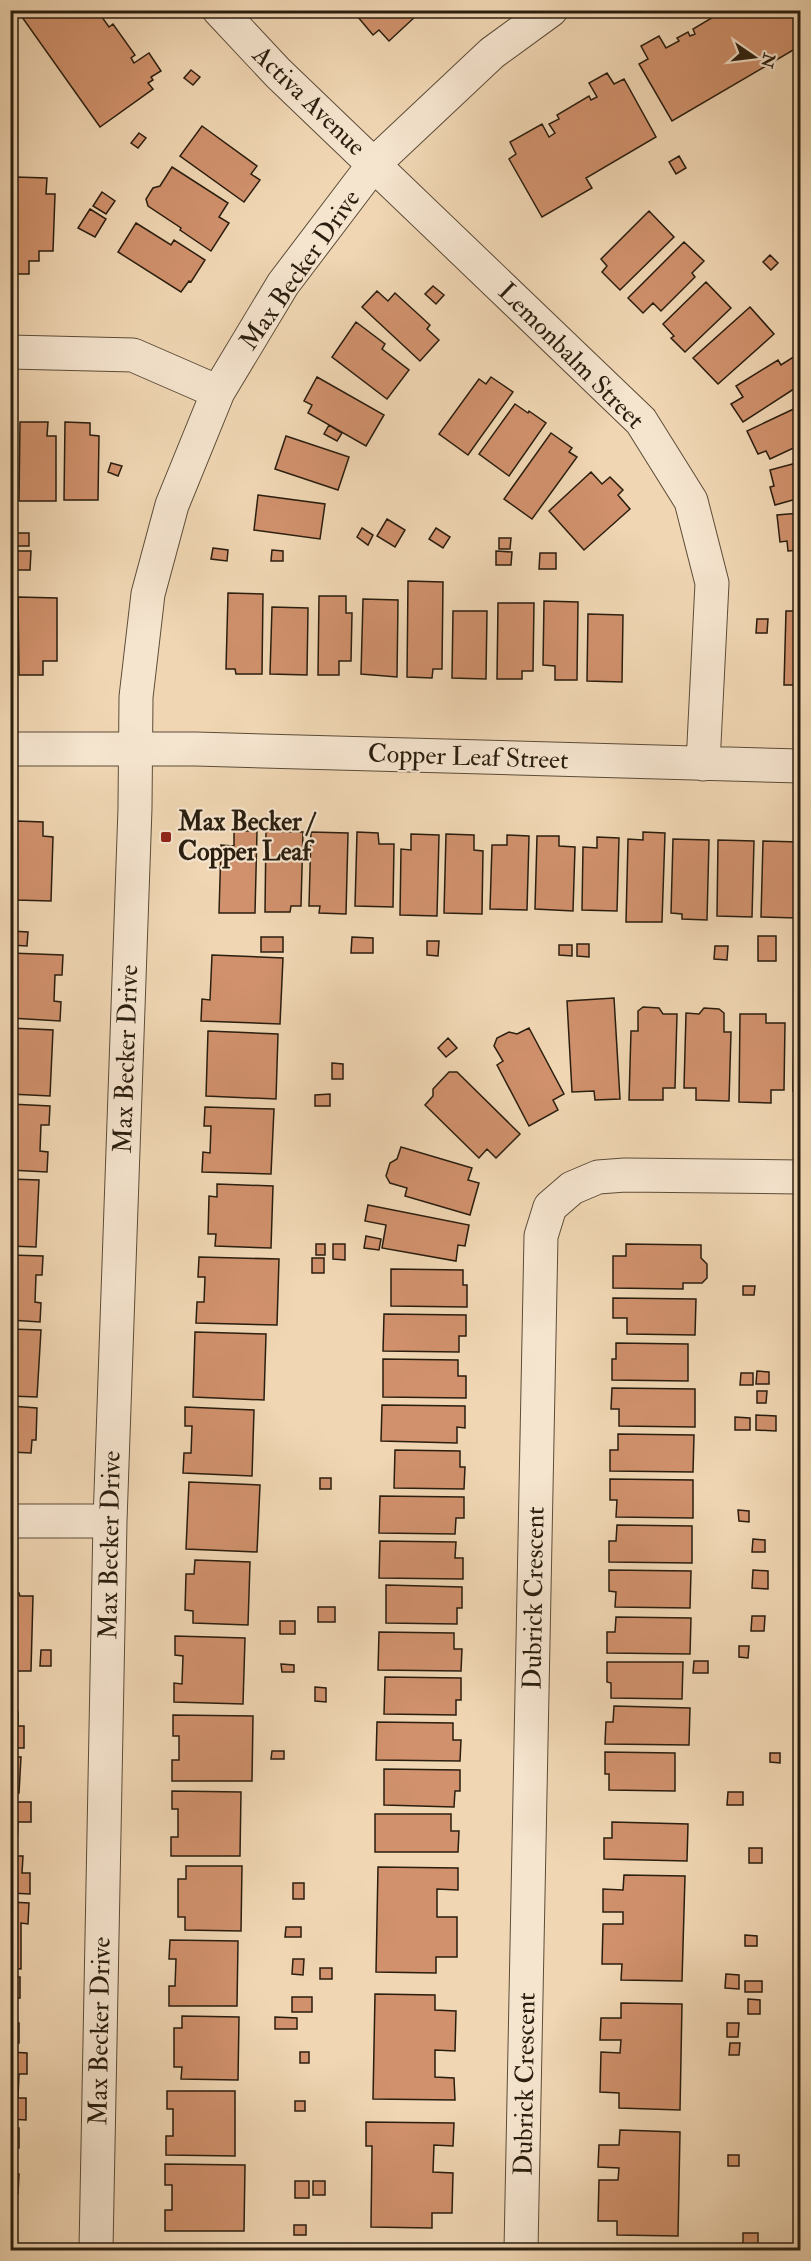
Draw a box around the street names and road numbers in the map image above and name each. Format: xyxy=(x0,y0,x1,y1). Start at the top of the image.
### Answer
street label: Activa Avenue xyxy=(245,39,372,163)
street label: Max Becker Drive xyxy=(233,183,367,356)
street label: Lemonbalm Street xyxy=(491,276,651,436)
street label: Copper Leaf Street xyxy=(367,738,569,777)
street label: Max Becker Drive xyxy=(107,964,145,1154)
street label: Max Becker Drive xyxy=(92,1450,128,1640)
street label: Dubrick Crescent xyxy=(516,1506,552,1690)
street label: Max Becker Drive xyxy=(82,1936,118,2126)
street label: Dubrick Crescent xyxy=(507,1992,543,2176)

